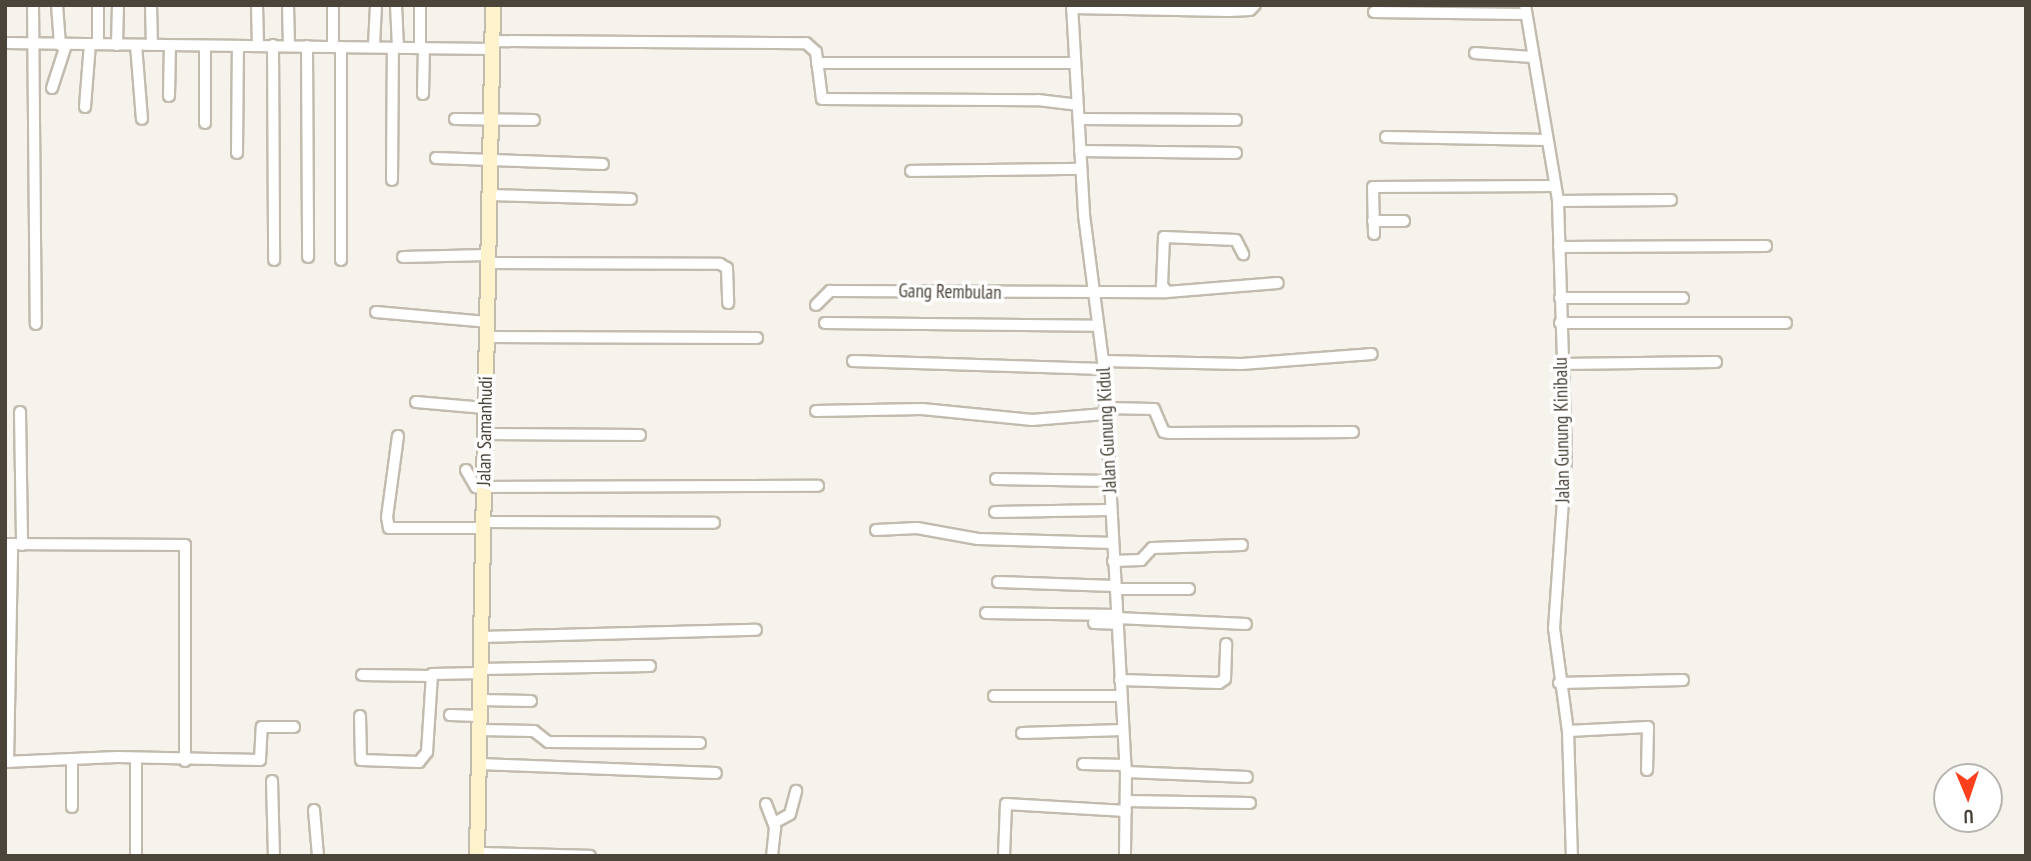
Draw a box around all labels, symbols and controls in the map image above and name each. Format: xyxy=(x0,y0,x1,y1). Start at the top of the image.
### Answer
street label: Gang Rembulan xyxy=(898,280,1002,304)
street label: Jalan Gunung Kinibalu xyxy=(1549,357,1575,503)
street label: Jalan Gunung Kidul xyxy=(1092,367,1122,493)
street label: Jalan Samanhudi xyxy=(473,376,497,486)
north arrow xyxy=(1933,763,2003,833)
text: U xyxy=(1963,805,1974,829)

